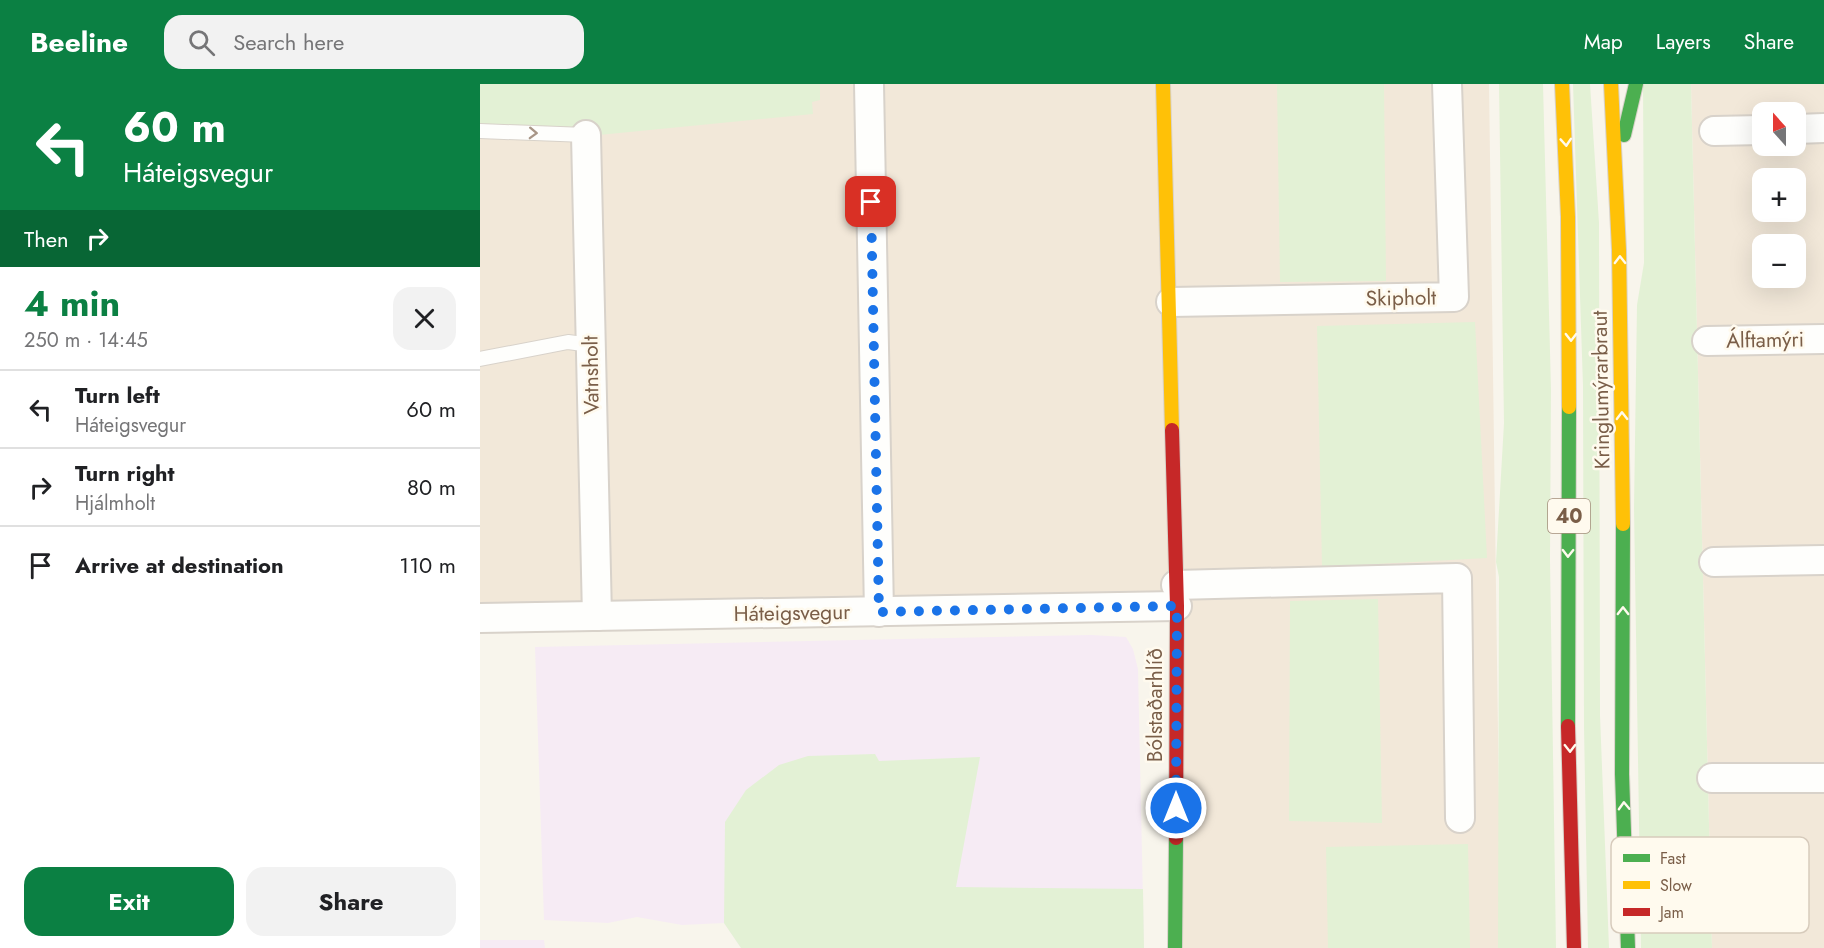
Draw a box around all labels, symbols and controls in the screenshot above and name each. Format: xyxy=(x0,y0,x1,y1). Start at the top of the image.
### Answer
search box xyxy=(164,15,584,69)
text: Beeline xyxy=(30,22,128,63)
icon: search xyxy=(185,26,218,59)
text: Search here xyxy=(233,26,344,58)
text: Map xyxy=(1584,27,1623,57)
text: Layers xyxy=(1656,27,1711,57)
text: Share xyxy=(1744,27,1794,57)
text: 60 m xyxy=(123,97,226,158)
north arrow xyxy=(1752,102,1806,156)
map controls xyxy=(1752,102,1806,288)
icon: left xyxy=(24,108,102,186)
one-way arrow xyxy=(528,126,537,139)
one-way arrow xyxy=(1559,138,1572,147)
text: Háteigsvegur xyxy=(123,153,273,192)
button: + xyxy=(1752,168,1806,222)
pin xyxy=(845,176,896,227)
icon: arrive xyxy=(854,185,887,218)
icon: right xyxy=(81,222,114,255)
text: Then xyxy=(24,223,69,255)
button: − xyxy=(1752,234,1806,288)
one-way arrow xyxy=(1614,255,1626,264)
text: 4 min xyxy=(24,277,120,329)
street label: Skipholt xyxy=(1365,282,1437,314)
button: close xyxy=(393,287,456,350)
street label: Kringlumýrarbraut xyxy=(1585,310,1617,470)
street label: Álftamýri xyxy=(1726,324,1804,356)
text: 250 m · 14:45 xyxy=(24,326,148,355)
one-way arrow xyxy=(1565,333,1577,342)
street label: Vatnsholt xyxy=(575,335,607,415)
text: Turn left xyxy=(75,379,160,411)
icon: left xyxy=(24,393,57,426)
text: 60 m xyxy=(406,393,456,425)
text: Háteigsvegur xyxy=(75,411,186,440)
one-way arrow xyxy=(1616,411,1628,420)
text: Turn right xyxy=(75,457,175,489)
icon: right xyxy=(24,471,57,504)
text: 80 m xyxy=(407,471,456,503)
text: Hjálmholt xyxy=(75,489,155,518)
road number: 40 xyxy=(1548,499,1590,533)
icon: arrive xyxy=(24,549,57,582)
text: Arrive at destination xyxy=(75,549,284,581)
text: 110 m xyxy=(399,549,456,581)
one-way arrow xyxy=(1562,549,1574,558)
street label: Háteigsvegur xyxy=(733,597,851,629)
one-way arrow xyxy=(1617,606,1629,615)
street label: Bólstaðarhlíð xyxy=(1140,648,1170,762)
one-way arrow xyxy=(1563,744,1576,753)
position arrow xyxy=(1144,776,1208,840)
one-way arrow xyxy=(1617,801,1630,810)
legend xyxy=(1611,837,1809,933)
text: Fast xyxy=(1660,847,1686,870)
button: Exit xyxy=(24,867,234,936)
button: Share xyxy=(246,867,456,936)
text: Slow xyxy=(1660,874,1692,897)
text: Jam xyxy=(1658,901,1684,924)

